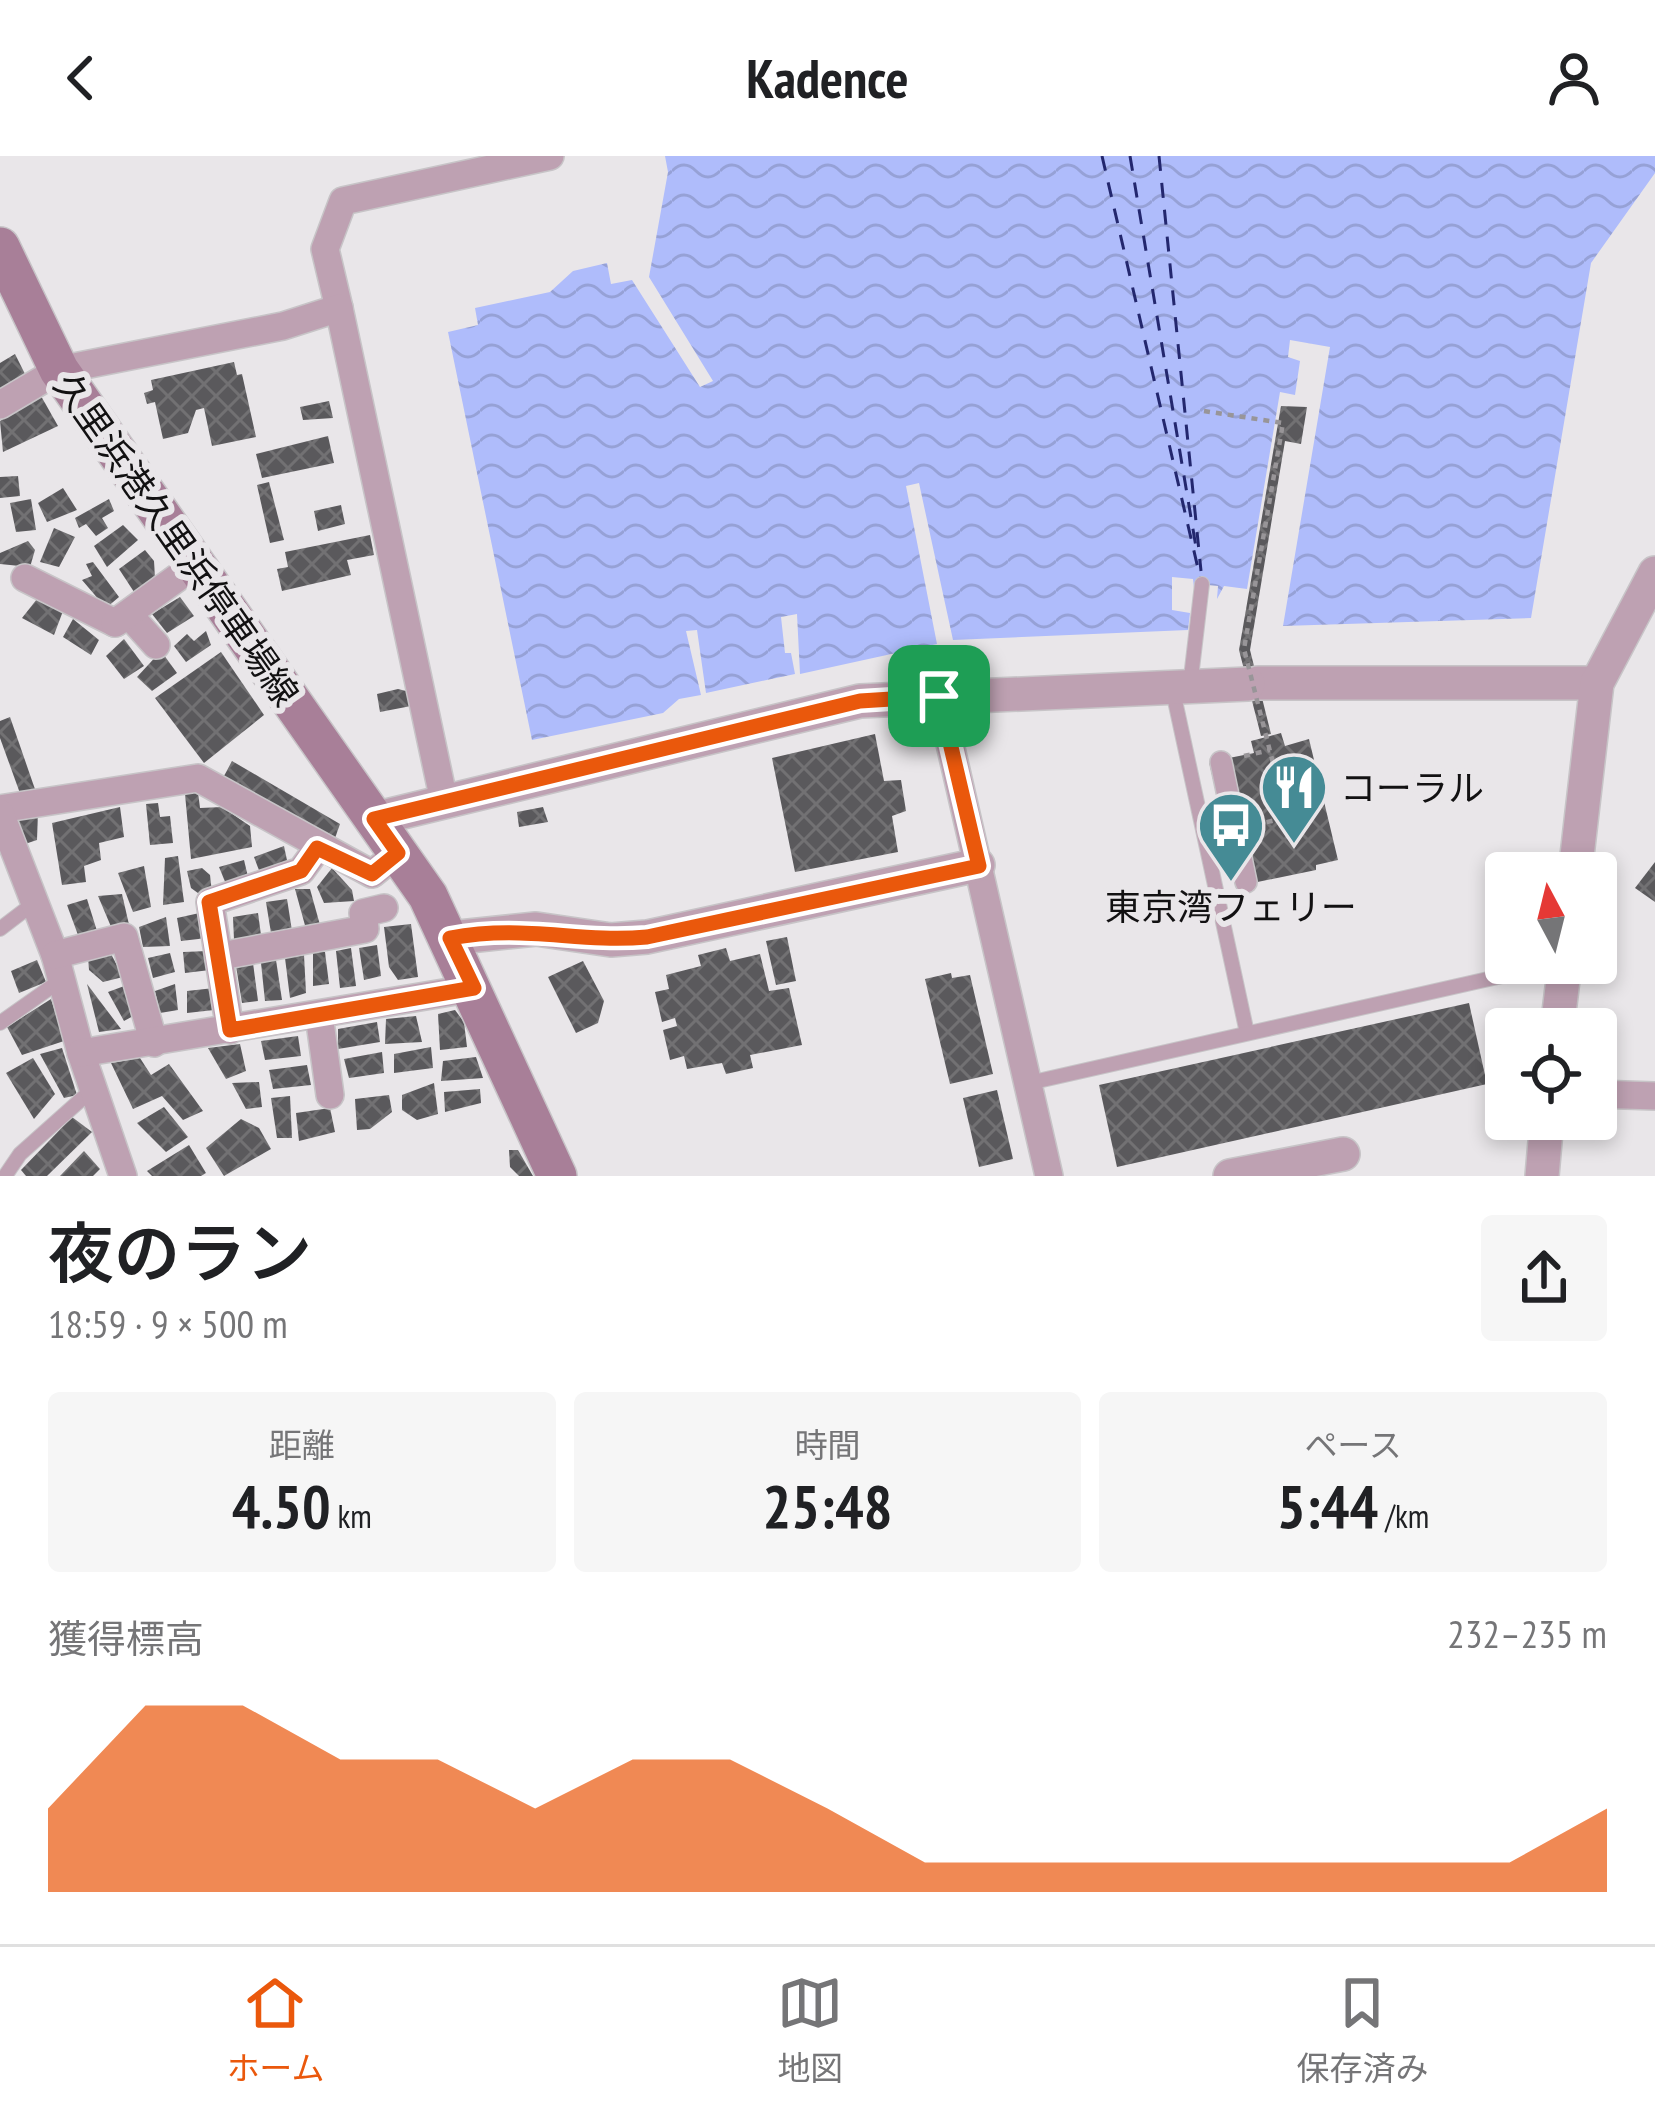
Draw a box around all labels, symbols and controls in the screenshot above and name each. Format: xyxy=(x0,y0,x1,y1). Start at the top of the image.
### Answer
text: Kadence xyxy=(746,43,909,113)
icon: back xyxy=(48,45,114,111)
icon: person xyxy=(1541,45,1607,111)
street label: 久里浜港久里浜停車場線 xyxy=(44,363,310,715)
pin xyxy=(888,645,990,747)
icon: arrive xyxy=(906,663,972,729)
restaurant icon: コーラル xyxy=(1259,752,1329,846)
place label: コーラル xyxy=(1340,764,1484,811)
bus stop icon: 東京湾フェリー xyxy=(1196,790,1266,884)
north arrow xyxy=(1485,852,1617,984)
map controls xyxy=(1485,852,1617,1140)
place label: 東京湾フェリー xyxy=(1105,883,1357,930)
button: locate xyxy=(1485,1008,1617,1140)
text: 夜のラン xyxy=(48,1210,312,1295)
button: share xyxy=(1481,1215,1607,1341)
text: 18:59 · 9 × 500 m xyxy=(48,1298,288,1349)
text: 距離 xyxy=(269,1423,335,1466)
text: 時間 xyxy=(794,1423,860,1466)
text: ペース xyxy=(1304,1423,1402,1466)
text: 4.50 xyxy=(232,1467,331,1545)
text: 25:48 xyxy=(763,1467,892,1545)
text: 5:44 xyxy=(1277,1467,1378,1545)
text: km xyxy=(331,1494,372,1537)
text: /km xyxy=(1378,1494,1429,1537)
text: 232–235 m xyxy=(1447,1608,1607,1659)
text: 獲得標高 xyxy=(48,1613,204,1664)
tab: ホーム xyxy=(226,1970,325,2090)
tab: 地図 xyxy=(777,1970,843,2090)
tab: 保存済み xyxy=(1296,1970,1428,2090)

